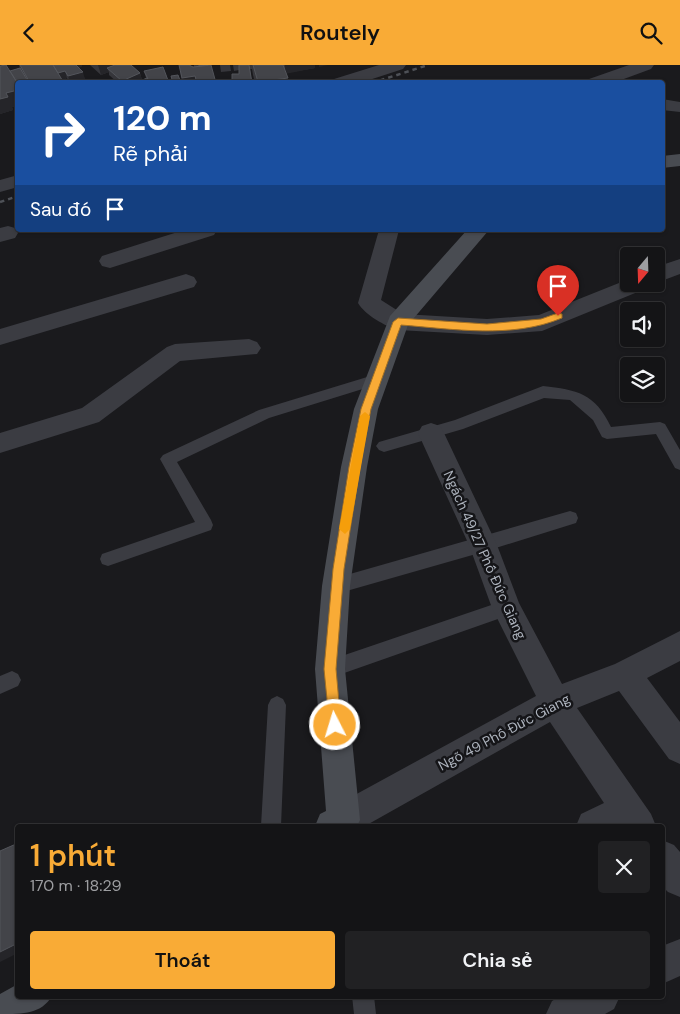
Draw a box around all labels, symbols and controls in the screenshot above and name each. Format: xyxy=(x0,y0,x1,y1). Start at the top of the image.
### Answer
text: Routely xyxy=(300,18,380,47)
icon: back xyxy=(15,19,43,47)
icon: search xyxy=(637,19,665,47)
text: 120 m xyxy=(113,95,212,141)
icon: right xyxy=(30,100,95,165)
text: Rẽ phải xyxy=(113,139,188,168)
icon: arrive xyxy=(101,195,129,223)
text: Sau đó xyxy=(30,197,91,222)
north arrow xyxy=(620,247,665,293)
map controls xyxy=(620,247,665,402)
pin xyxy=(537,265,579,316)
icon: arrive xyxy=(544,272,572,300)
button: sound xyxy=(620,302,665,347)
button: layers xyxy=(620,357,665,402)
street label: Ngách 49/27 Phố Đức Giang xyxy=(440,468,530,642)
street label: Ngõ 49 Phố Đức Giang xyxy=(435,689,573,774)
position arrow xyxy=(308,698,360,750)
text: 1 phút xyxy=(30,836,116,875)
button: close xyxy=(598,841,650,893)
text: 170 m · 18:29 xyxy=(30,875,122,896)
button: Thoát xyxy=(30,931,335,989)
button: Chia sẻ xyxy=(345,931,650,989)

